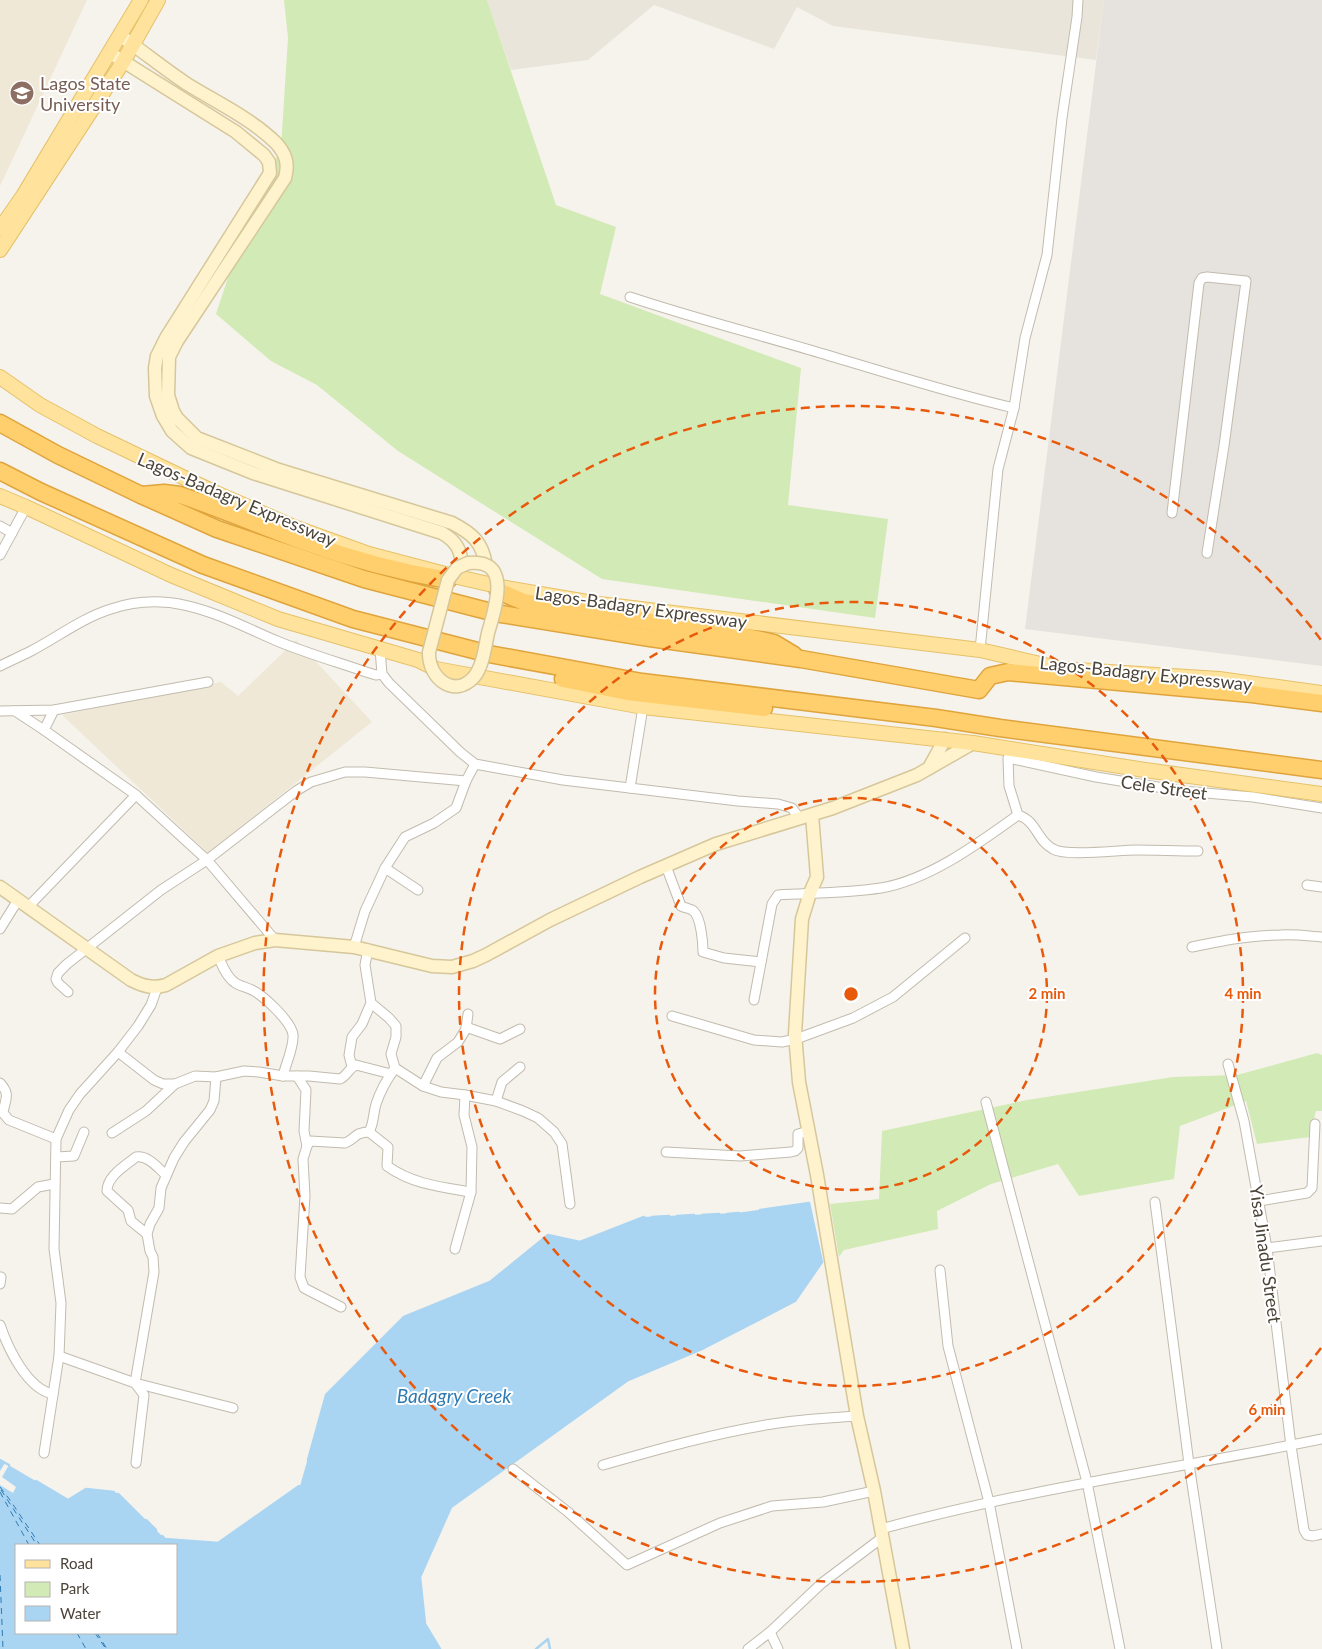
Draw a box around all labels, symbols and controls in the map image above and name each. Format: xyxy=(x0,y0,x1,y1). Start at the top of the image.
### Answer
place label: Lagos State University xyxy=(40,72,131,115)
school or university icon: Lagos State University xyxy=(9,80,35,106)
street label: Lagos-Badagry Expressway xyxy=(134,447,340,551)
street label: Lagos-Badagry Expressway xyxy=(534,581,749,633)
street label: Lagos-Badagry Expressway xyxy=(1039,651,1254,695)
street label: Cele Street xyxy=(1119,770,1209,804)
text: 2 min xyxy=(1028,984,1066,1002)
text: 4 min xyxy=(1224,984,1262,1002)
centre of rings xyxy=(842,985,860,1003)
street label: Yisa Jinadu Street xyxy=(1245,1184,1287,1325)
water label: Badagry Creek xyxy=(397,1384,512,1407)
text: 6 min xyxy=(1248,1400,1286,1418)
legend xyxy=(15,1544,178,1634)
text: Road xyxy=(60,1554,93,1572)
text: Park xyxy=(60,1579,90,1597)
text: Water xyxy=(60,1604,101,1622)

